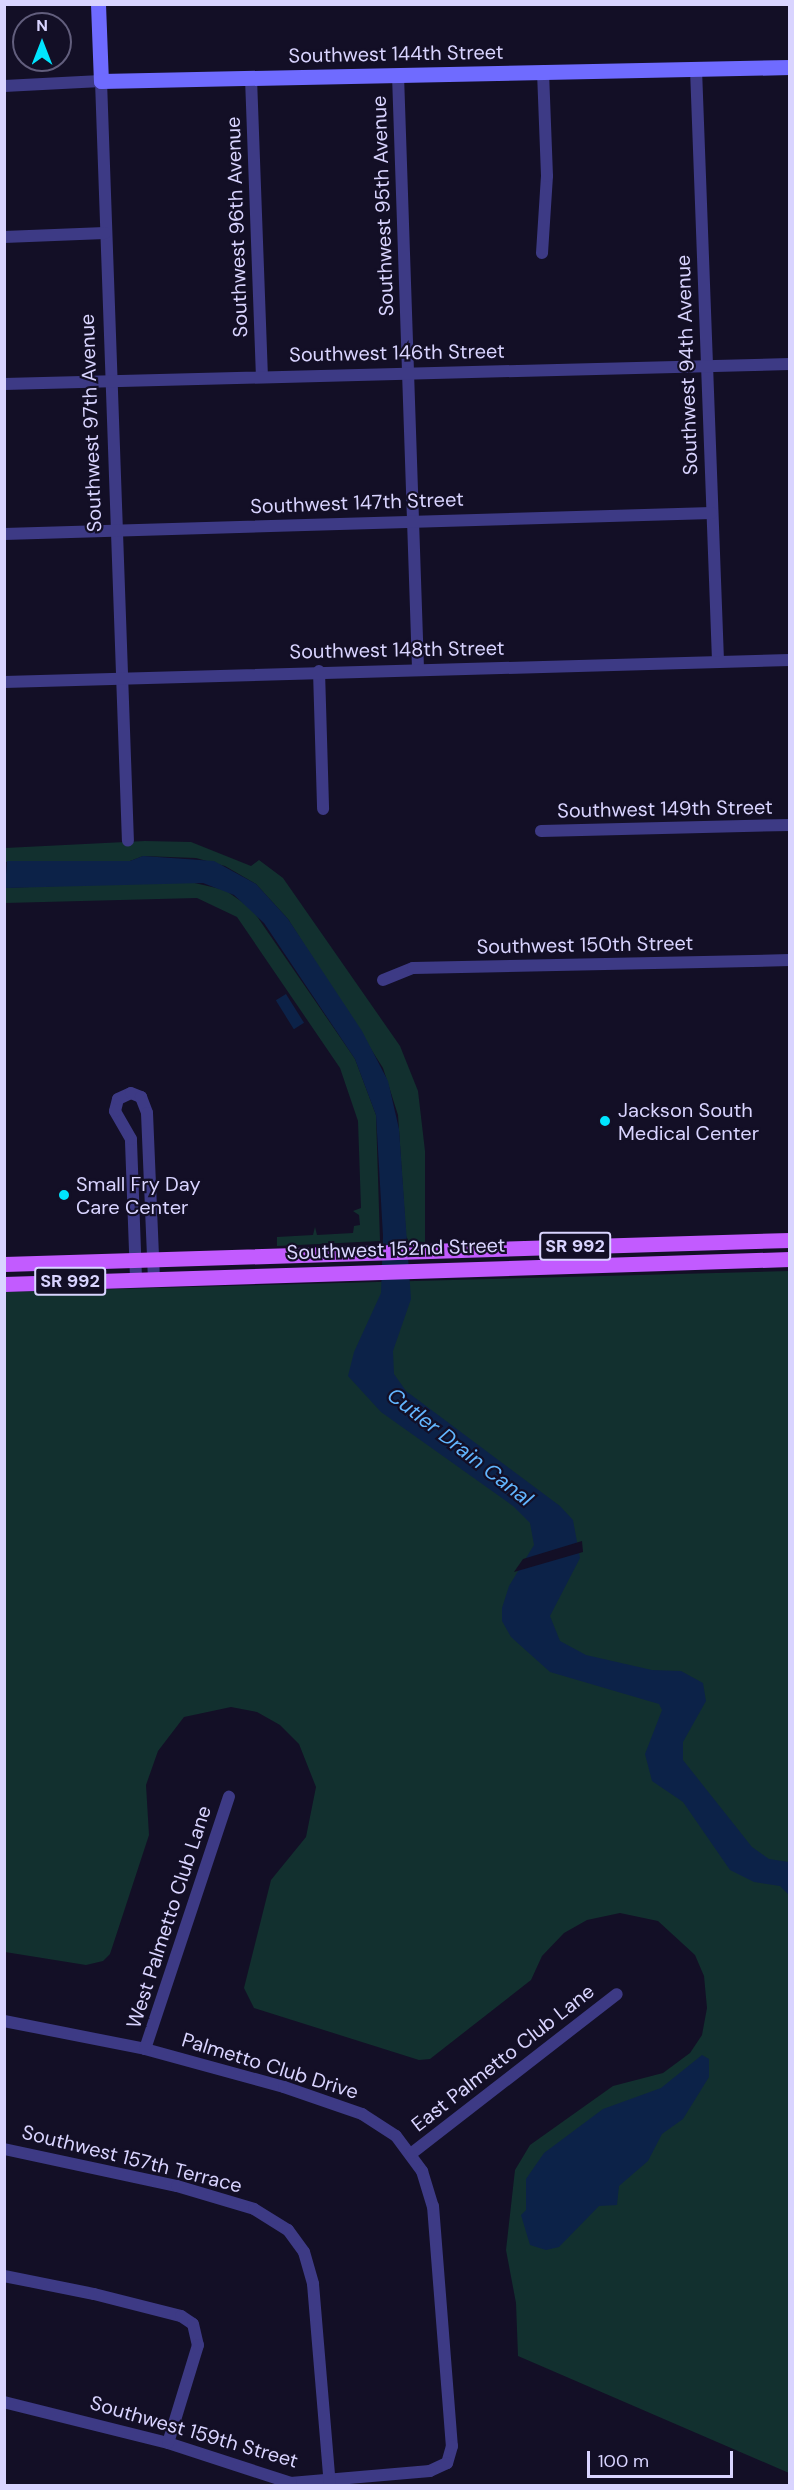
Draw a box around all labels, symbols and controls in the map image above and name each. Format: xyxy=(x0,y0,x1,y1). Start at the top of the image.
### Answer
north arrow xyxy=(12,12,72,72)
text: N xyxy=(36,15,48,36)
street label: Southwest 144th Street xyxy=(288,40,504,68)
street label: Southwest 95th Avenue xyxy=(367,95,399,317)
street label: Southwest 96th Avenue xyxy=(221,116,253,338)
street label: Southwest 94th Avenue xyxy=(671,254,703,476)
street label: Southwest 97th Avenue xyxy=(75,313,107,533)
street label: Southwest 146th Street xyxy=(289,339,505,367)
street label: Southwest 147th Street xyxy=(250,487,464,519)
street label: Southwest 148th Street xyxy=(289,636,505,664)
street label: Southwest 149th Street xyxy=(557,795,773,823)
street label: Southwest 150th Street xyxy=(476,931,694,959)
place label: Jackson South Medical Center xyxy=(618,1098,759,1145)
marker: Jackson South Medical Center xyxy=(596,1112,614,1130)
place label: Small Fry Day Care Center xyxy=(76,1172,201,1219)
marker: Small Fry Day Care Center xyxy=(57,1188,71,1202)
road number: SR 992 xyxy=(539,1231,611,1261)
street label: Southwest 152nd Street xyxy=(286,1233,506,1265)
road number: SR 992 xyxy=(34,1266,106,1296)
water label: Cutler Drain Canal xyxy=(382,1382,538,1512)
street label: West Palmetto Club Lane xyxy=(122,1803,216,2031)
street label: East Palmetto Club Lane xyxy=(407,1979,599,2137)
street label: Palmetto Club Drive xyxy=(179,2028,361,2104)
street label: Southwest 157th Terrace xyxy=(19,2120,245,2198)
street label: Southwest 159th Street xyxy=(87,2391,301,2473)
scale bar xyxy=(590,2439,736,2477)
text: 100 m xyxy=(598,2449,649,2473)

